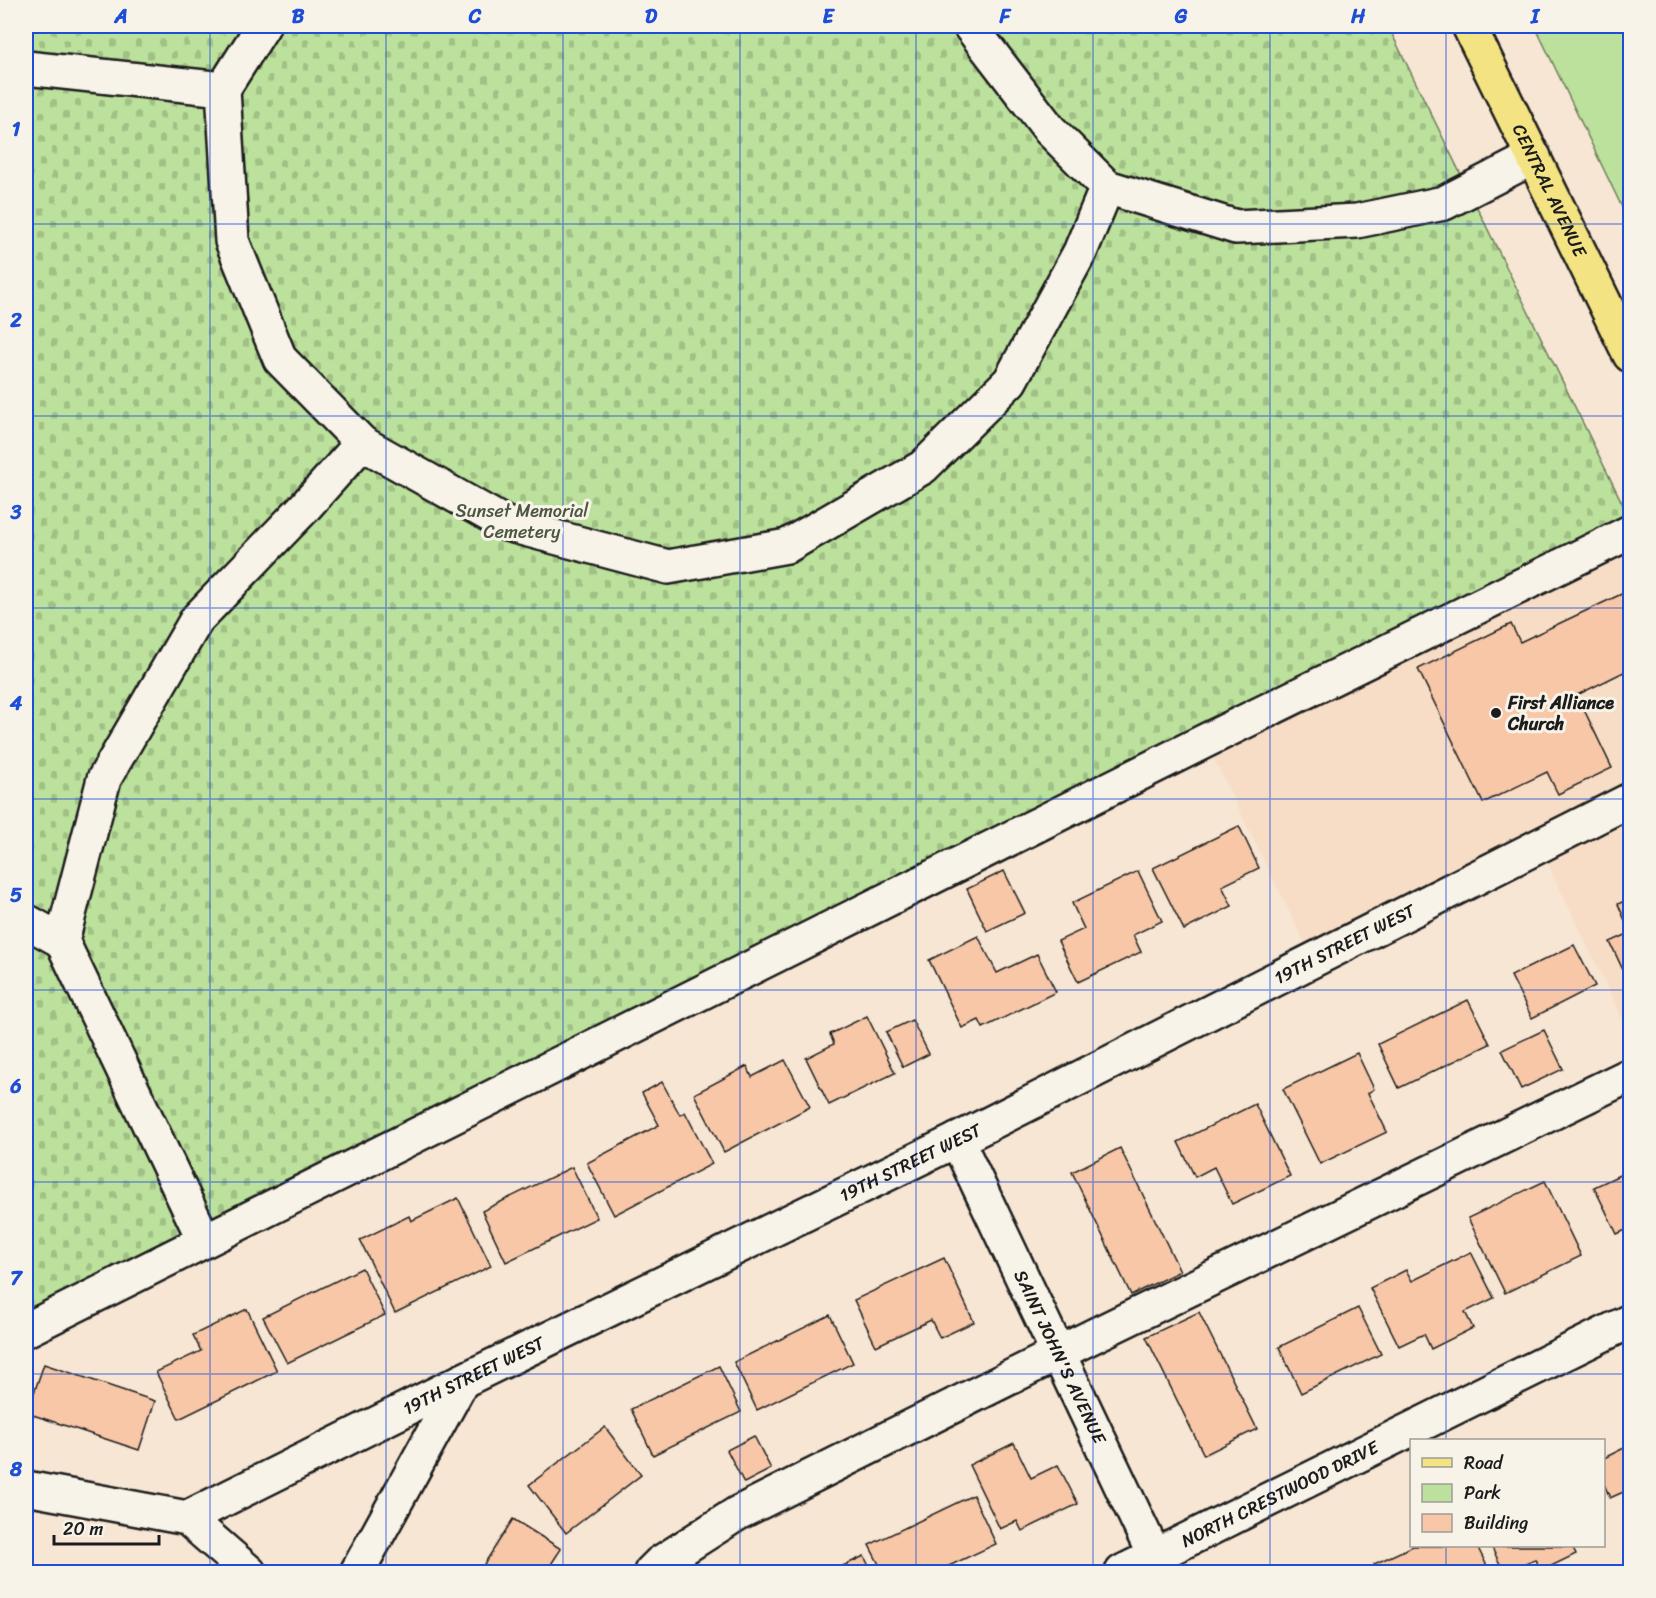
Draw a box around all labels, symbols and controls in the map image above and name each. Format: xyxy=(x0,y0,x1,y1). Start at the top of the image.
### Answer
text: A xyxy=(113,0,128,34)
text: B xyxy=(292,0,305,34)
text: C xyxy=(468,0,482,34)
text: D xyxy=(645,0,658,34)
text: E xyxy=(822,0,835,34)
text: F xyxy=(999,0,1012,34)
text: G xyxy=(1174,0,1188,34)
text: H xyxy=(1350,0,1366,34)
text: I xyxy=(1530,0,1541,34)
text: 1 xyxy=(12,112,21,147)
street label: CENTRAL AVENUE xyxy=(1503,118,1596,263)
text: 2 xyxy=(9,303,22,338)
text: 3 xyxy=(10,495,22,530)
park label: Sunset Memorial Cemetery xyxy=(456,495,589,548)
text: 4 xyxy=(9,686,23,721)
place label: First Alliance Church xyxy=(1507,687,1614,740)
marker: First Alliance Church xyxy=(1489,706,1503,720)
text: 5 xyxy=(10,878,22,913)
street label: 19TH STREET WEST xyxy=(1268,895,1422,993)
text: 6 xyxy=(9,1069,22,1104)
street label: 19TH STREET WEST xyxy=(834,1114,988,1211)
text: 7 xyxy=(10,1261,23,1296)
street label: SAINT JOHN'S AVENUE xyxy=(1005,1264,1115,1450)
street label: 19TH STREET WEST xyxy=(397,1327,551,1424)
street label: NORTH CRESTWOOD DRIVE xyxy=(1175,1431,1385,1556)
legend xyxy=(1410,1439,1605,1547)
text: Road xyxy=(1464,1447,1504,1479)
text: 8 xyxy=(9,1452,23,1487)
text: Park xyxy=(1464,1477,1501,1509)
text: Building xyxy=(1464,1507,1528,1539)
scale bar xyxy=(54,1508,159,1546)
text: 20 m xyxy=(63,1513,103,1545)

